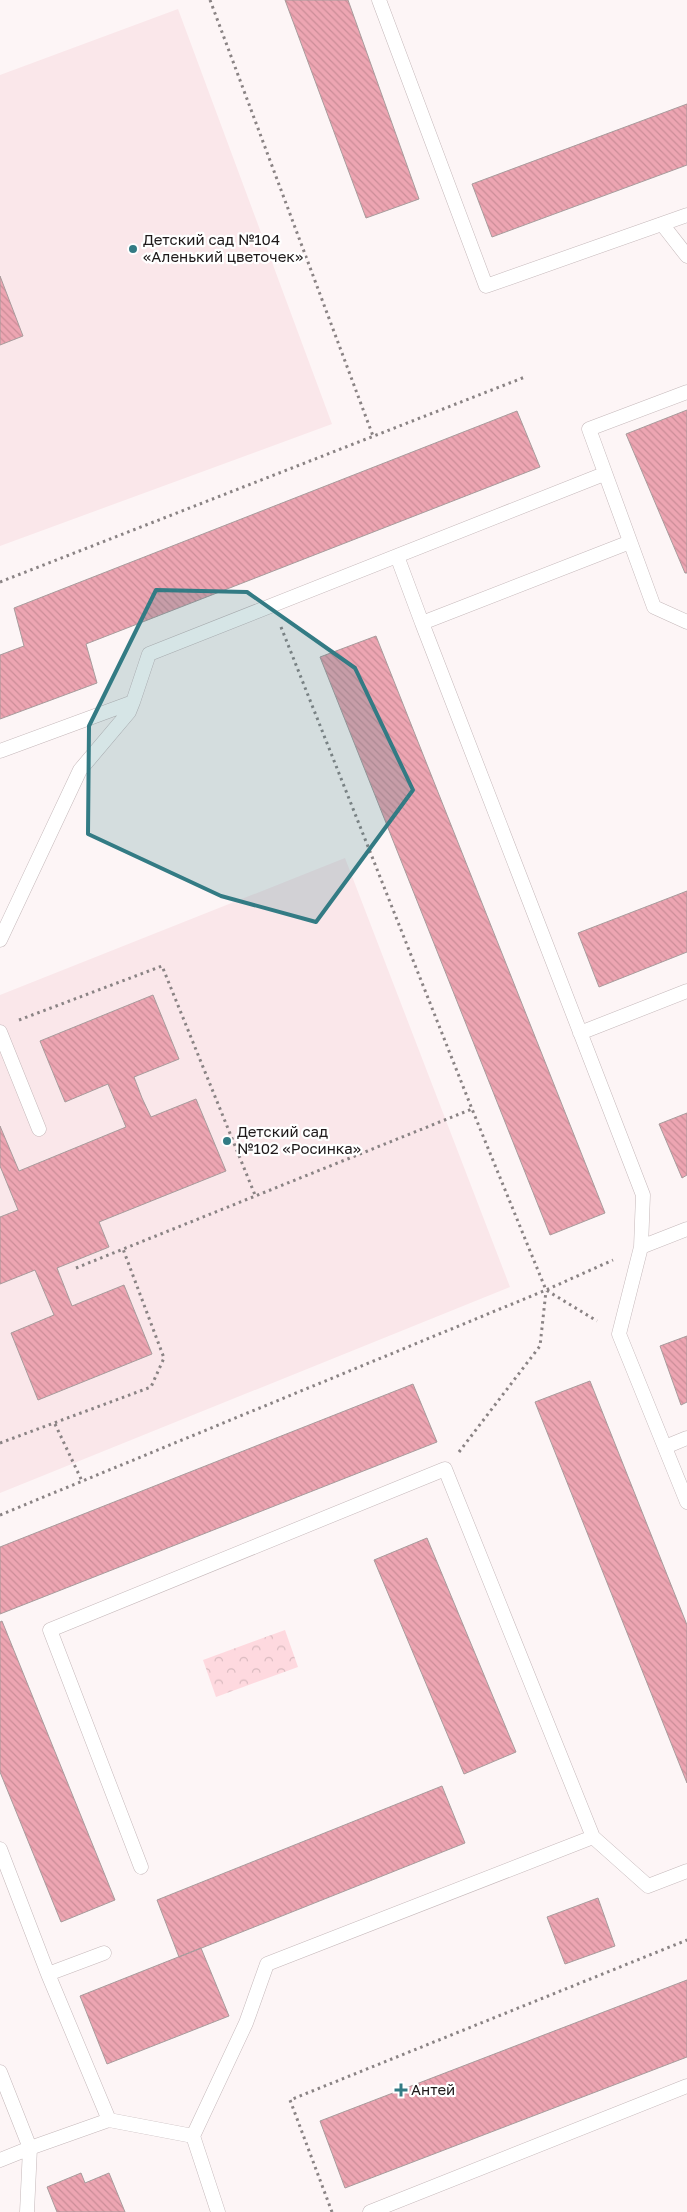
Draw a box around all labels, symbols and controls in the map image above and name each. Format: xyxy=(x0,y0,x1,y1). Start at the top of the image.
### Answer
place label: Детский сад №104 «Аленький цветочек» xyxy=(143,230,303,265)
marker: Детский сад №104 «Аленький цветочек» xyxy=(127,243,139,255)
place label: Детский сад №102 «Росинка» xyxy=(237,1122,361,1157)
marker: Детский сад №102 «Росинка» xyxy=(221,1135,233,1147)
place label: Антей xyxy=(411,2080,455,2098)
marker: Антей xyxy=(395,2084,407,2096)

